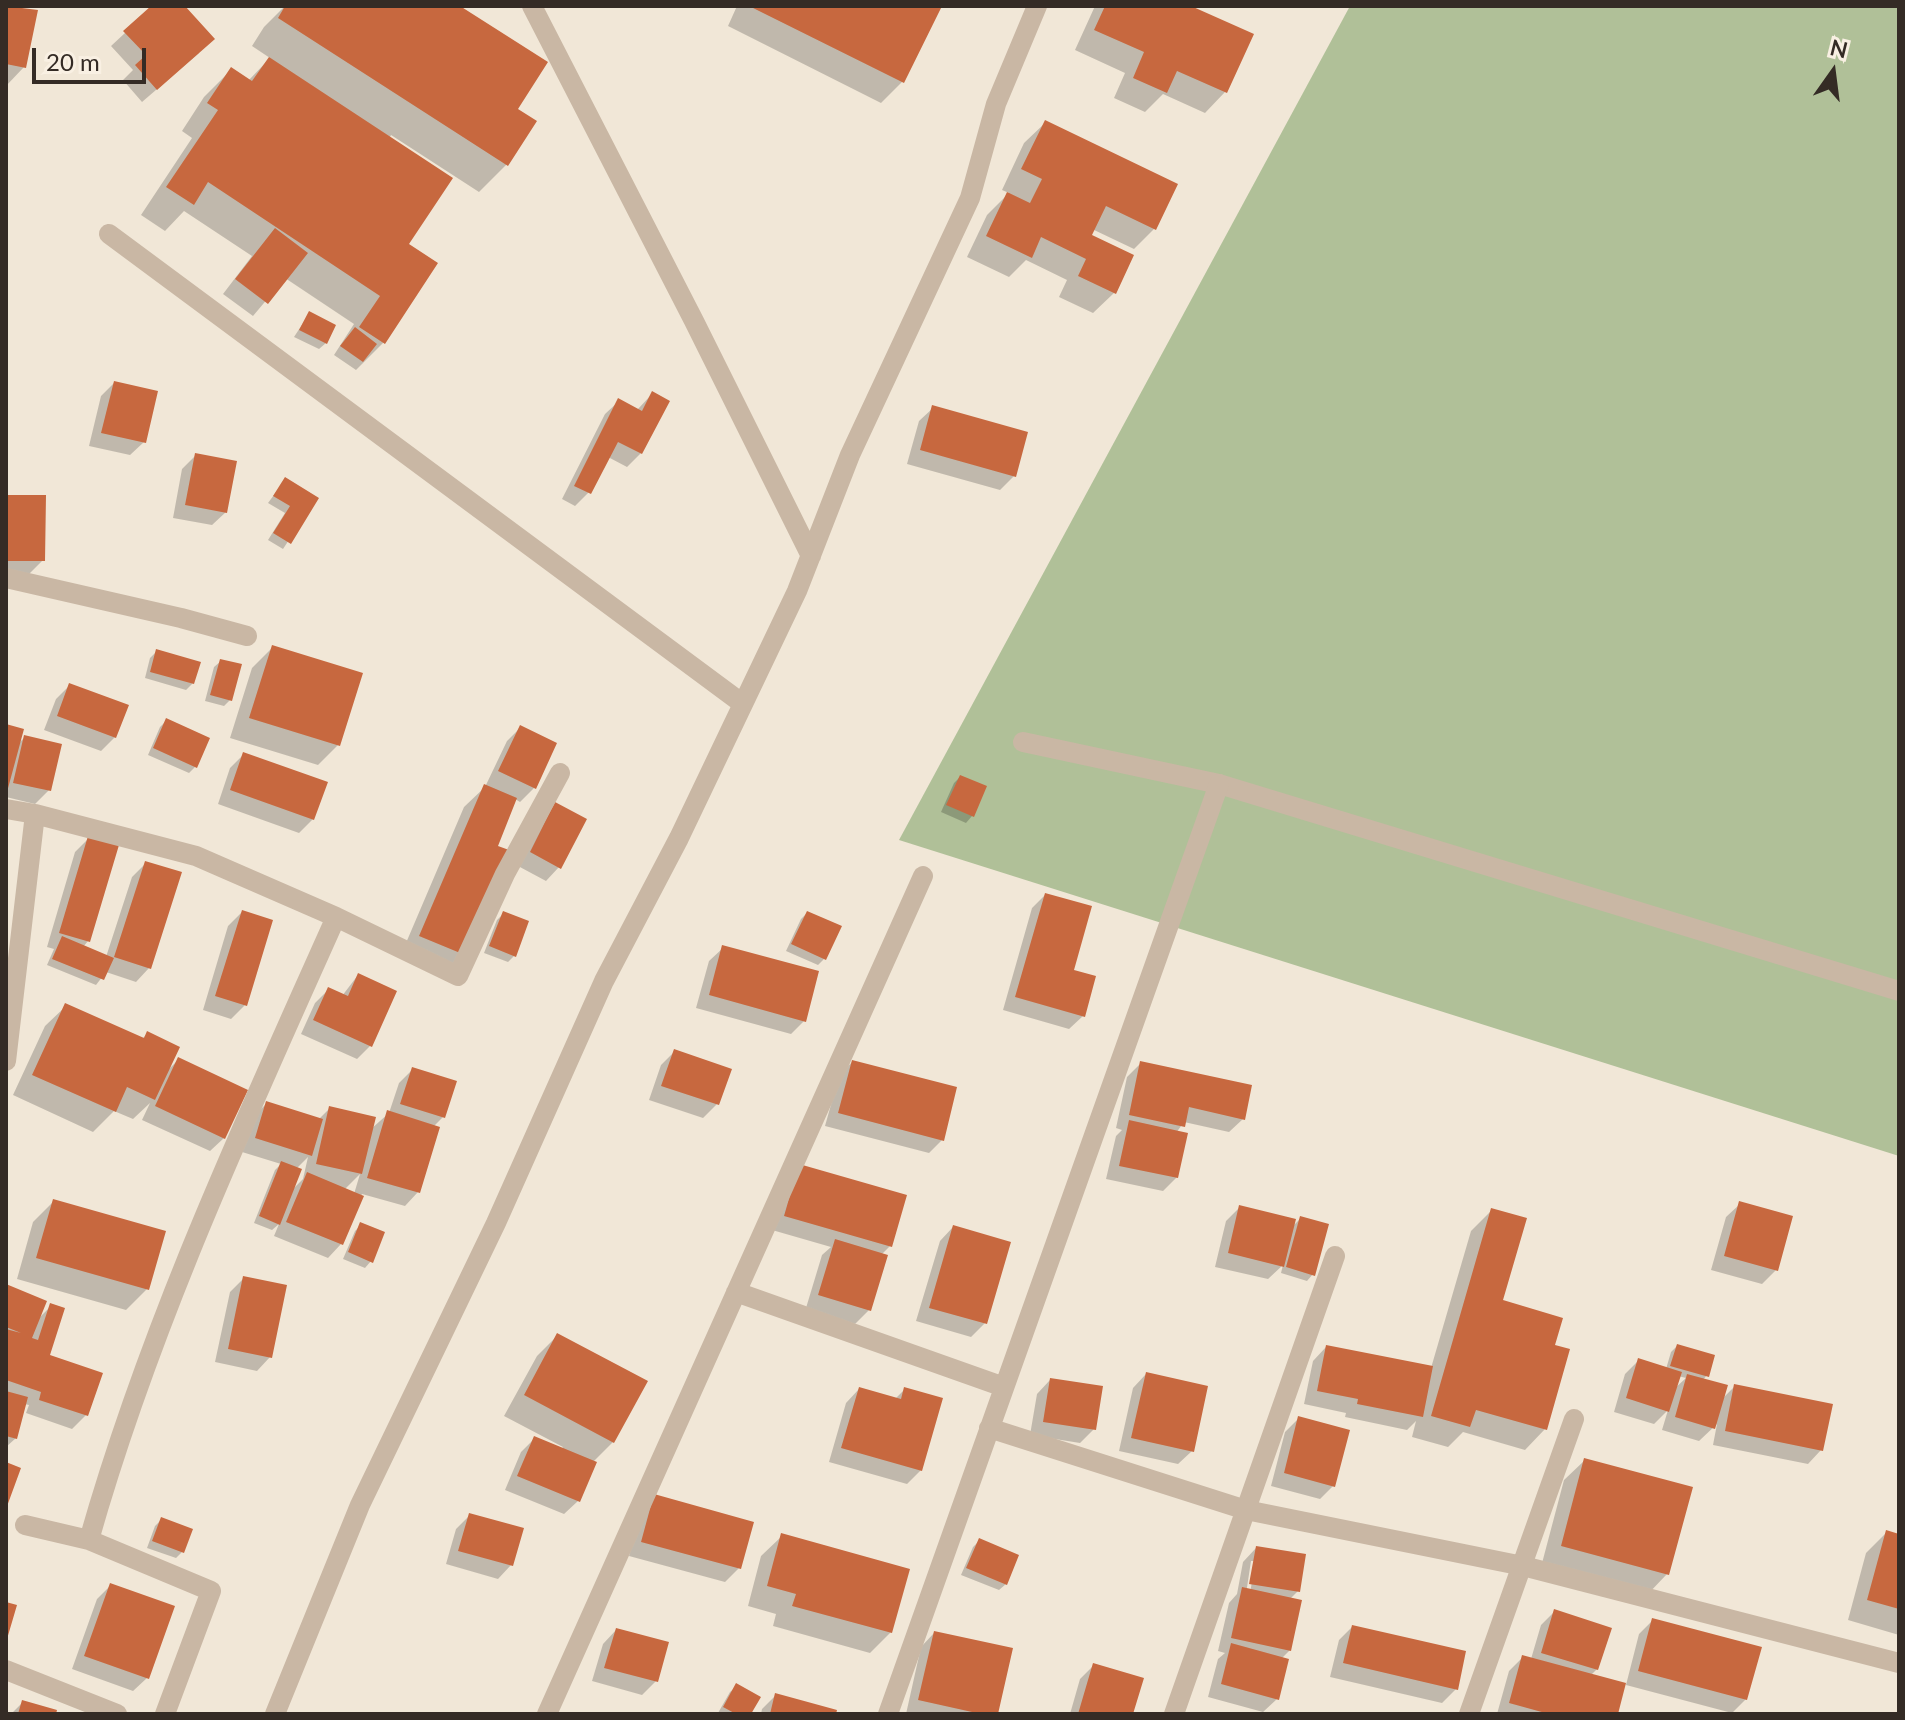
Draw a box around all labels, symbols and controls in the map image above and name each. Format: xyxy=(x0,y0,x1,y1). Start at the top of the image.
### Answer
scale bar xyxy=(36,32,150,82)
north arrow xyxy=(1793,32,1873,112)
text: N xyxy=(1827,33,1850,63)
text: 20 m xyxy=(46,47,100,76)

